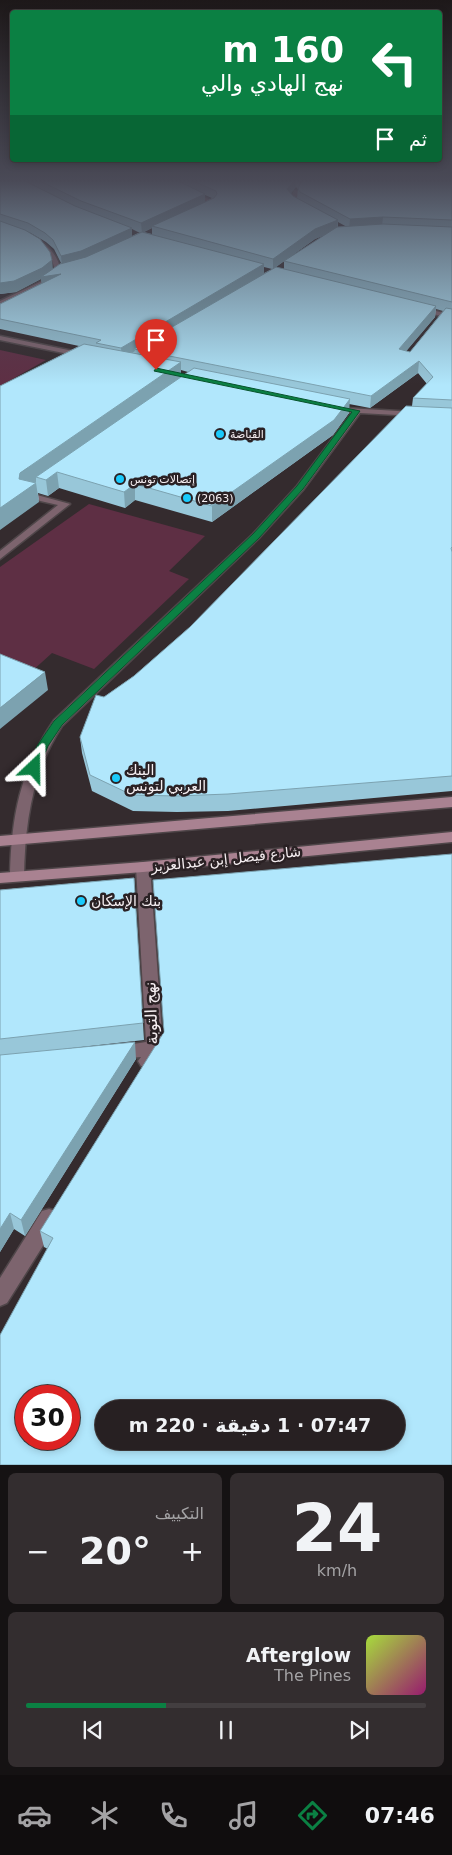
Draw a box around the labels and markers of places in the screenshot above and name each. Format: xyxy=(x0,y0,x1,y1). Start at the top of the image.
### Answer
pin xyxy=(135,319,177,370)
marker: القباضة xyxy=(214,428,226,440)
place label: القباضة xyxy=(230,428,264,441)
marker: إتصالات تونس xyxy=(114,473,126,485)
place label: إتصالات تونس xyxy=(130,473,195,486)
marker: (2063) xyxy=(181,492,193,504)
place label: (2063) xyxy=(197,492,234,505)
place label: البنك العربي لتونس xyxy=(126,762,206,795)
marker: البنك العربي لتونس xyxy=(110,772,122,784)
place label: بنك الإسكان xyxy=(91,893,161,910)
marker: بنك الإسكان xyxy=(75,895,87,907)

